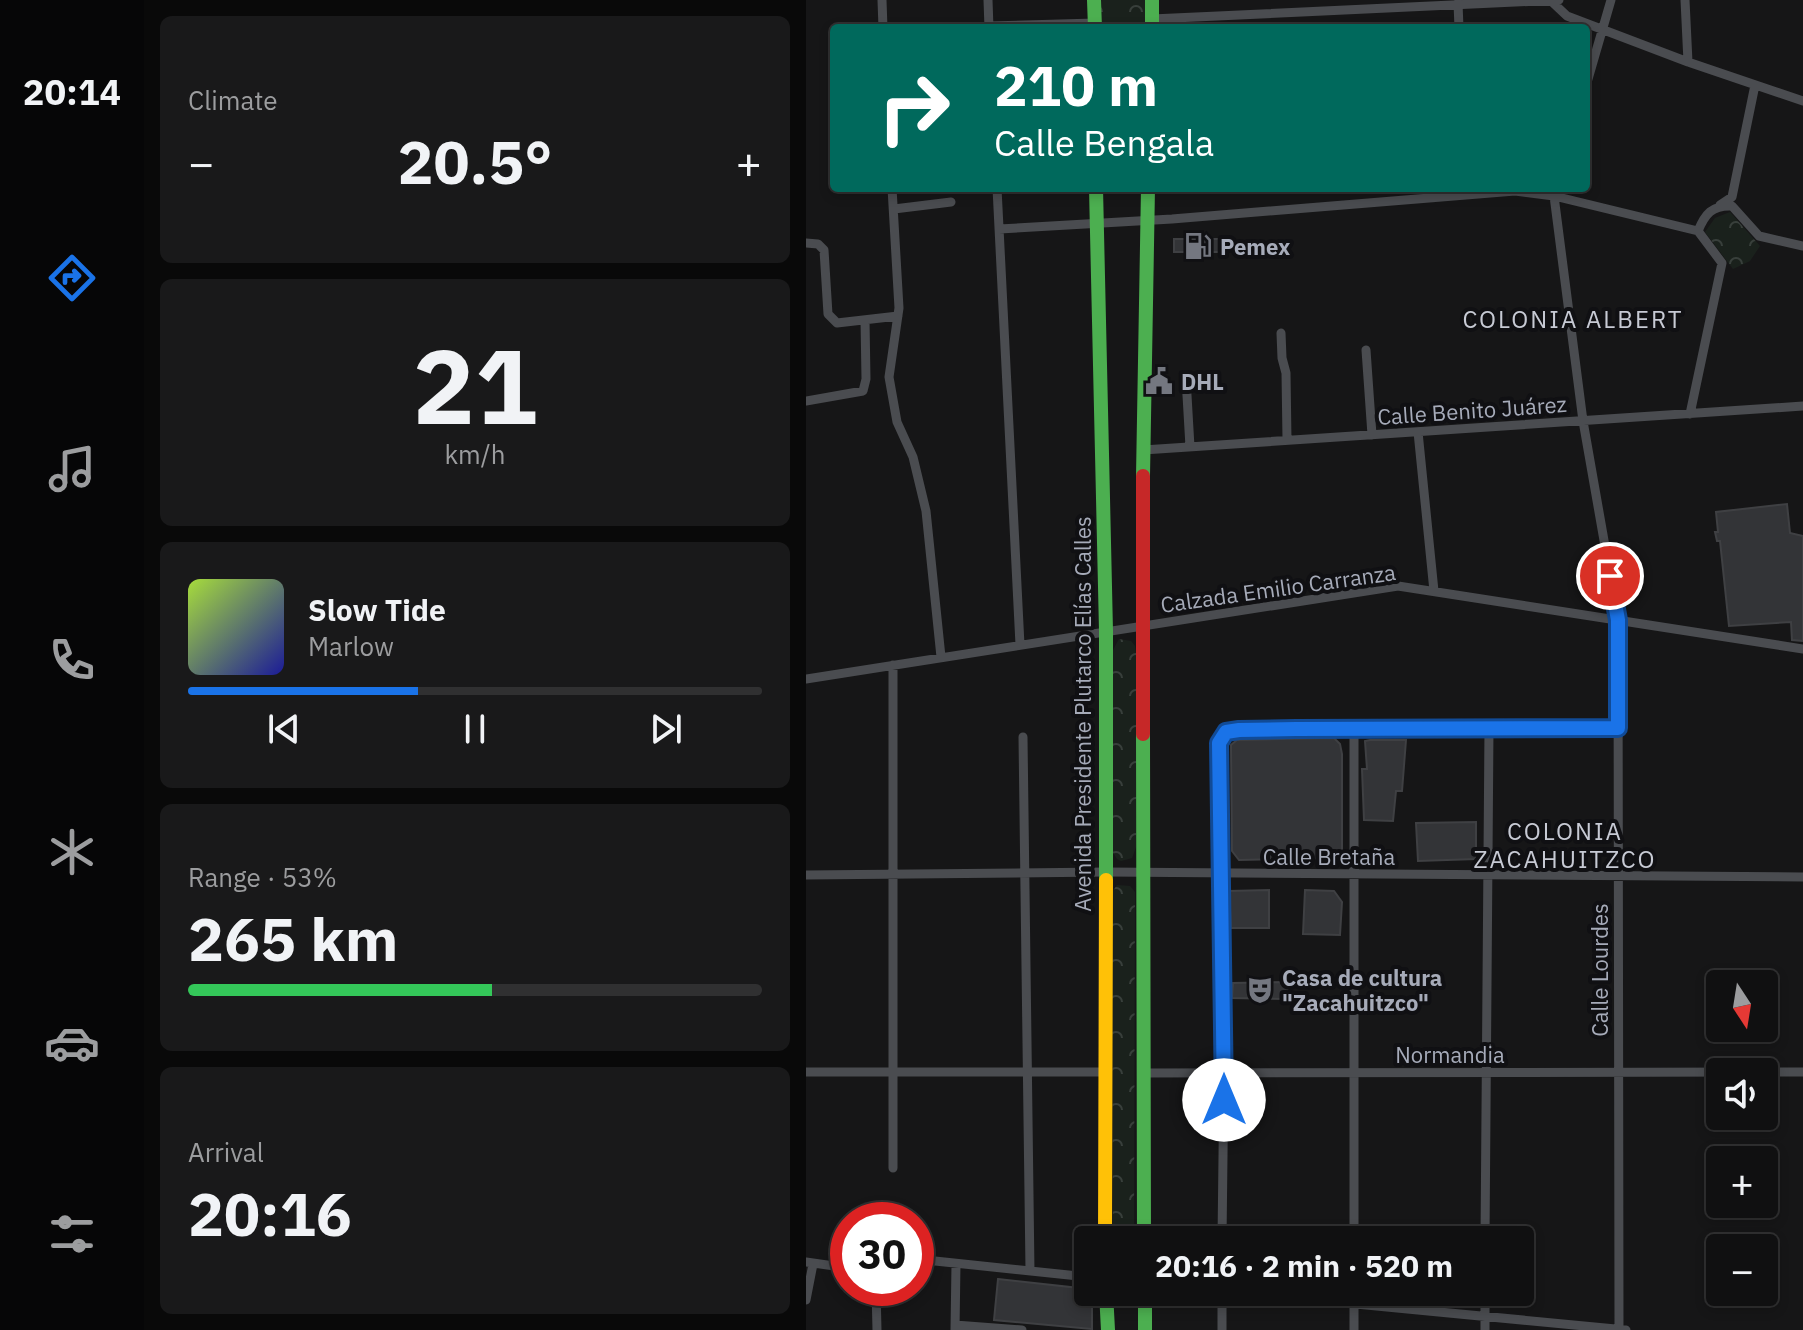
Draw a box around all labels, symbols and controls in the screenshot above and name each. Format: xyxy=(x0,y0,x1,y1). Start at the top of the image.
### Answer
text: 210 m xyxy=(994,49,1158,121)
icon: right xyxy=(862,56,966,160)
text: 20:14 xyxy=(23,68,121,115)
text: Climate xyxy=(188,83,278,117)
text: Calle Bengala xyxy=(994,119,1214,166)
text: 20.5° xyxy=(398,122,552,201)
text: − xyxy=(188,134,214,191)
text: + xyxy=(736,134,762,191)
fuel station icon: Pemex xyxy=(1183,231,1213,261)
place label: Pemex xyxy=(1220,232,1290,261)
icon: directions xyxy=(44,250,100,306)
district label: COLONIA ALBERT xyxy=(1462,303,1684,335)
text: 21 xyxy=(413,317,537,453)
public building icon: DHL xyxy=(1144,366,1174,396)
place label: DHL xyxy=(1181,367,1224,396)
street label: Calle Benito Juárez xyxy=(1376,389,1568,431)
text: km/h xyxy=(444,437,506,471)
icon: music xyxy=(44,441,100,497)
street label: Avenida Presidente Plutarco Elías Calles xyxy=(1068,516,1097,912)
pin xyxy=(1576,542,1644,610)
icon: arrive xyxy=(1588,554,1632,598)
street label: Calzada Emilio Carranza xyxy=(1159,557,1398,619)
text: Slow Tide xyxy=(308,590,446,629)
text: Marlow xyxy=(308,629,394,663)
icon: phone xyxy=(44,632,100,688)
icon: previous xyxy=(262,707,306,751)
icon: pause xyxy=(453,707,497,751)
icon: next xyxy=(644,707,688,751)
district label: COLONIA ZACAHUITZCO xyxy=(1474,815,1656,875)
icon: climate xyxy=(44,824,100,880)
street label: Calle Bretaña xyxy=(1263,842,1396,871)
text: Range · 53% xyxy=(188,860,337,894)
text: 265 km xyxy=(188,899,398,978)
street label: Calle Lourdes xyxy=(1585,903,1614,1037)
place label: Casa de cultura "Zacahuitzco" xyxy=(1282,963,1442,1017)
north arrow xyxy=(1706,970,1778,1042)
map controls xyxy=(1706,970,1778,1306)
theatre icon: Casa de cultura "Zacahuitzco" xyxy=(1245,975,1275,1005)
icon: car xyxy=(44,1015,100,1071)
street label: Normandia xyxy=(1395,1040,1505,1069)
position arrow xyxy=(1182,1058,1266,1142)
button: sound xyxy=(1706,1058,1778,1130)
text: Arrival xyxy=(188,1135,264,1169)
button: + xyxy=(1706,1146,1778,1218)
text: 20:16 xyxy=(188,1174,352,1253)
speed limit sign: 30 xyxy=(830,1202,934,1306)
icon: filters xyxy=(44,1206,100,1262)
button: − xyxy=(1706,1234,1778,1306)
text: 20:16 · 2 min · 520 m xyxy=(1155,1246,1453,1285)

